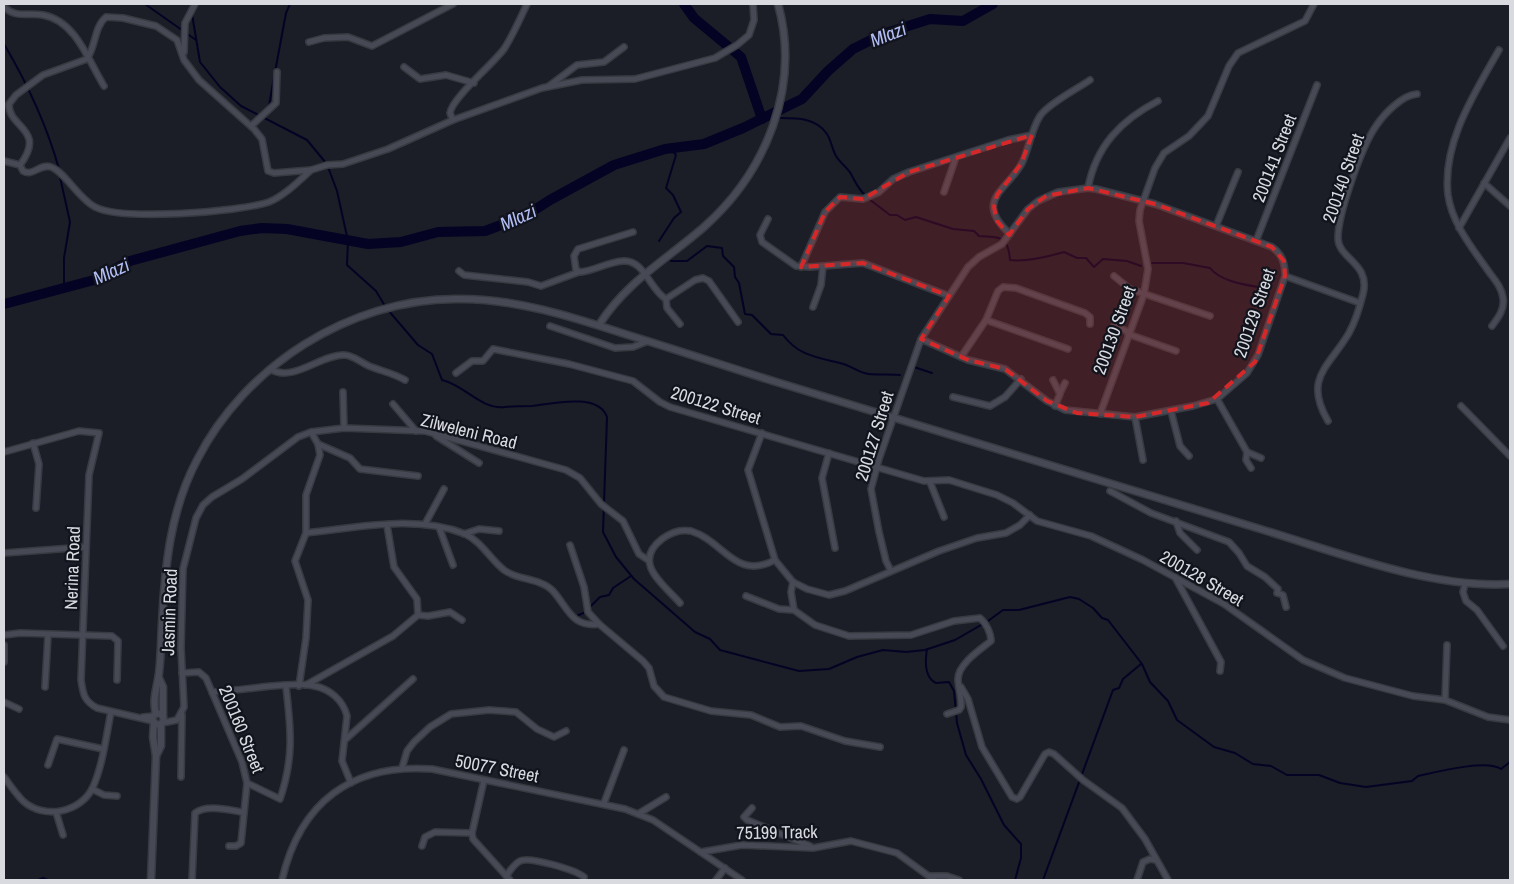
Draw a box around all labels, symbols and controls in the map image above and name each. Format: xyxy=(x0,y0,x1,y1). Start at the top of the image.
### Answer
water label: Mlazi xyxy=(866,15,911,53)
street label: 200141 Street xyxy=(1246,110,1302,206)
street label: 200140 Street xyxy=(1316,130,1370,226)
water label: Mlazi xyxy=(496,197,541,236)
water label: Mlazi xyxy=(89,251,134,290)
street label: 200129 Street xyxy=(1227,265,1281,361)
street label: 200130 Street xyxy=(1086,282,1142,378)
street label: 200122 Street xyxy=(668,379,764,431)
street label: 200127 Street xyxy=(848,388,900,484)
street label: Zilweleni Road xyxy=(418,407,520,455)
street label: Nerina Road xyxy=(58,526,86,610)
street label: 200128 Street xyxy=(1156,544,1248,612)
street label: Jasmin Road xyxy=(155,568,183,656)
street label: 200160 Street xyxy=(213,681,271,777)
street label: 50077 Street xyxy=(453,748,541,788)
street label: 75199 Track xyxy=(736,819,818,845)

